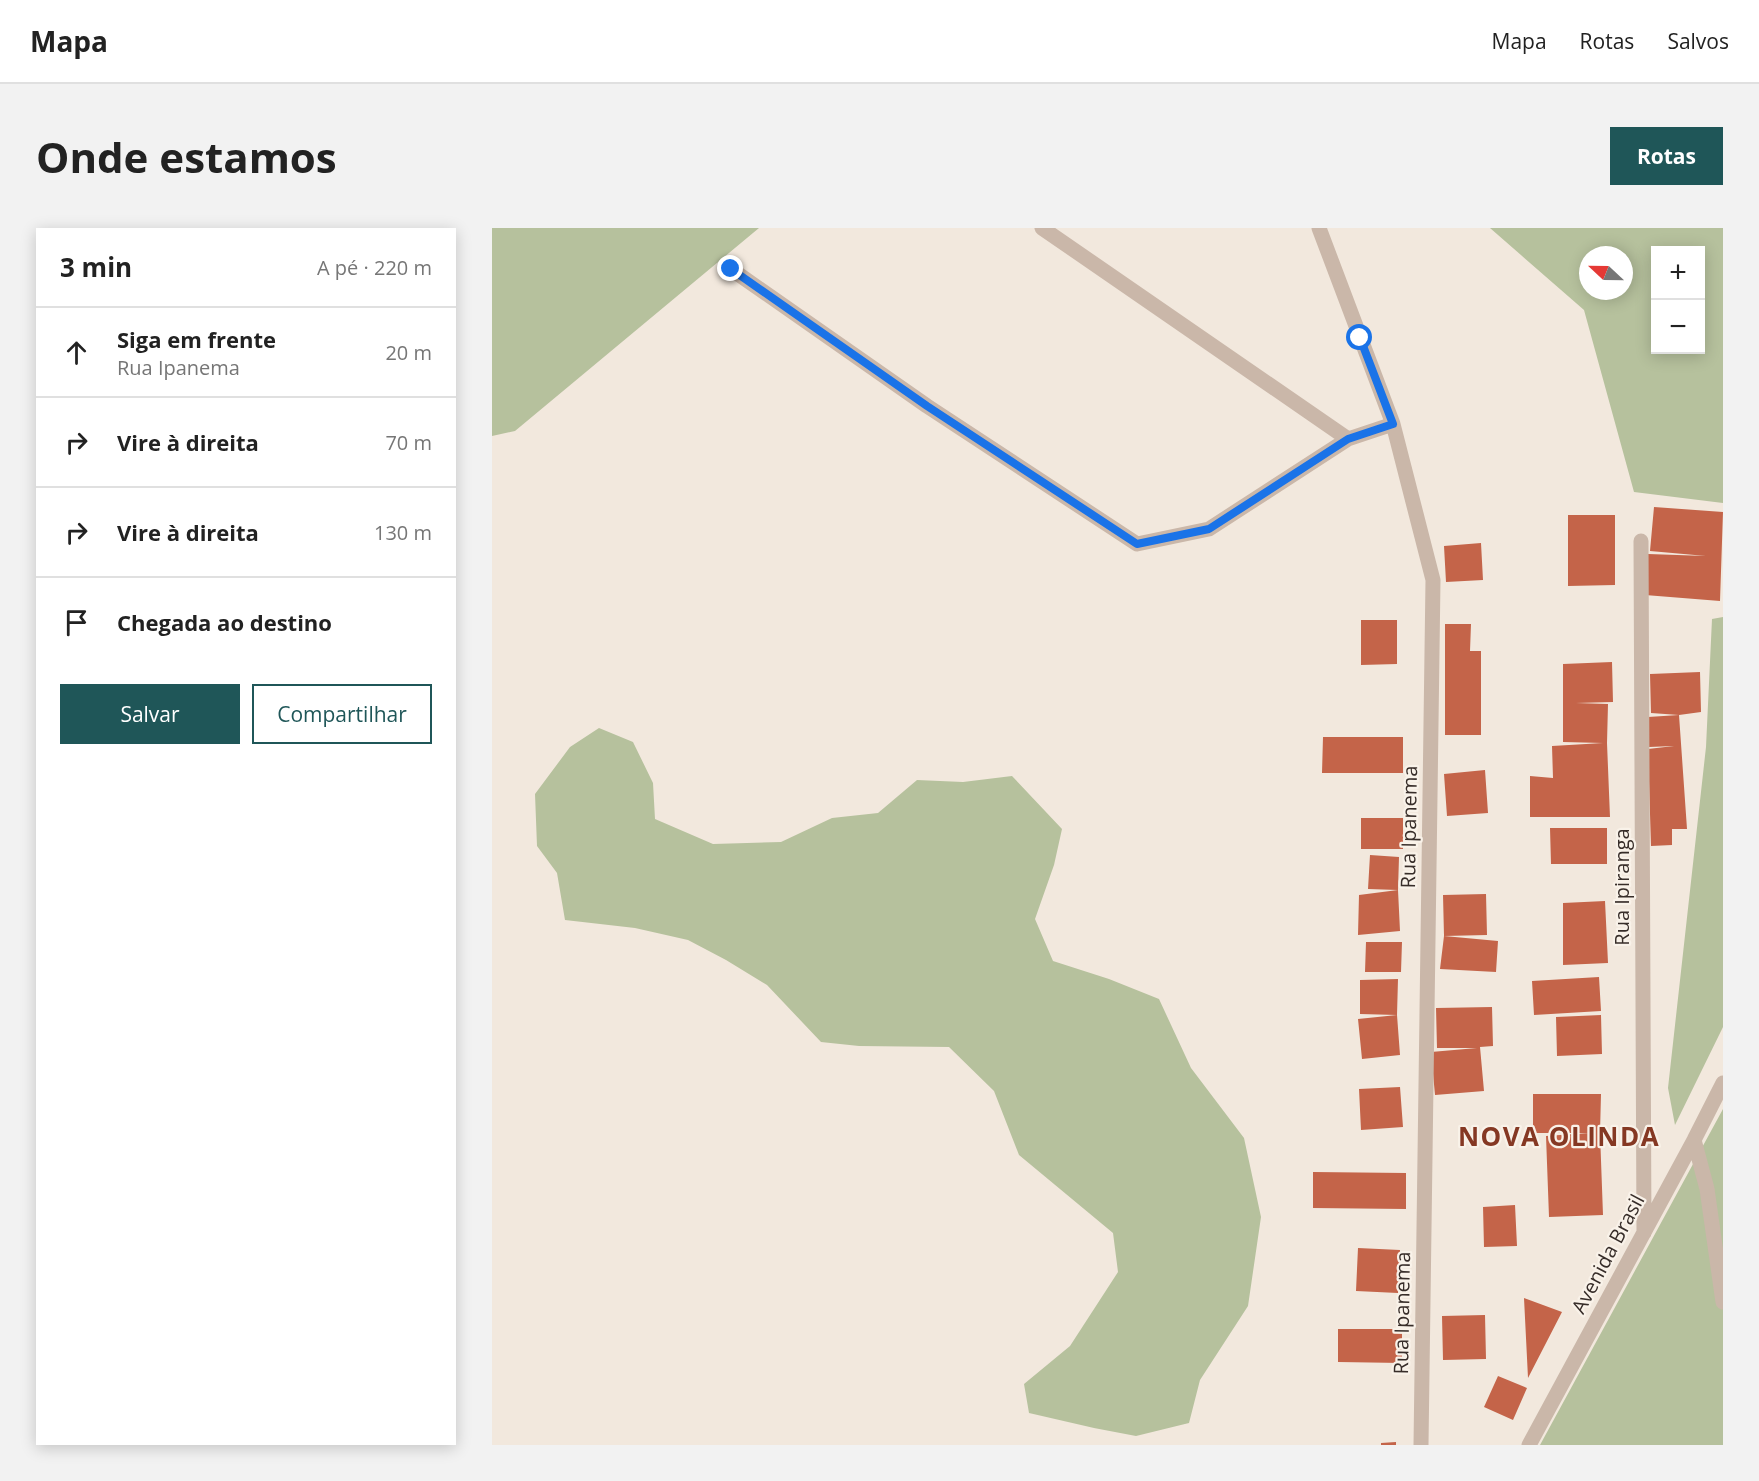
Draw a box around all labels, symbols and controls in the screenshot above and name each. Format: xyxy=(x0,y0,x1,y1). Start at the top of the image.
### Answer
text: Mapa xyxy=(30,22,108,60)
text: Mapa xyxy=(1492,27,1547,55)
text: Rotas xyxy=(1580,27,1634,55)
text: Salvos xyxy=(1667,27,1729,55)
button: Rotas xyxy=(1610,127,1723,185)
text: Onde estamos xyxy=(36,128,337,185)
north arrow xyxy=(1579,246,1633,300)
map controls xyxy=(1651,246,1705,354)
button: + xyxy=(1651,246,1705,300)
text: 3 min xyxy=(60,249,132,285)
text: A pé · 220 m xyxy=(317,254,432,281)
route end xyxy=(717,255,743,281)
button: − xyxy=(1651,300,1705,354)
text: Siga em frente xyxy=(117,324,276,354)
route start xyxy=(1346,324,1372,350)
icon: ahead xyxy=(60,336,93,369)
text: 20 m xyxy=(385,339,432,366)
text: Rua Ipanema xyxy=(117,354,240,381)
icon: right xyxy=(60,426,93,459)
text: Vire à direita xyxy=(117,427,259,457)
text: 70 m xyxy=(385,429,432,456)
icon: right xyxy=(60,516,93,549)
text: Vire à direita xyxy=(117,517,259,547)
text: 130 m xyxy=(374,519,432,546)
icon: arrive xyxy=(60,606,93,639)
text: Chegada ao destino xyxy=(117,607,332,637)
button: Salvar xyxy=(60,684,240,744)
button: Compartilhar xyxy=(252,684,432,744)
street label: Rua Ipanema xyxy=(1394,765,1423,889)
street label: Rua Ipiranga xyxy=(1608,828,1635,946)
district label: NOVA OLINDA xyxy=(1458,1118,1660,1154)
street label: Avenida Brasil xyxy=(1565,1189,1650,1318)
street label: Rua Ipanema xyxy=(1387,1251,1416,1375)

